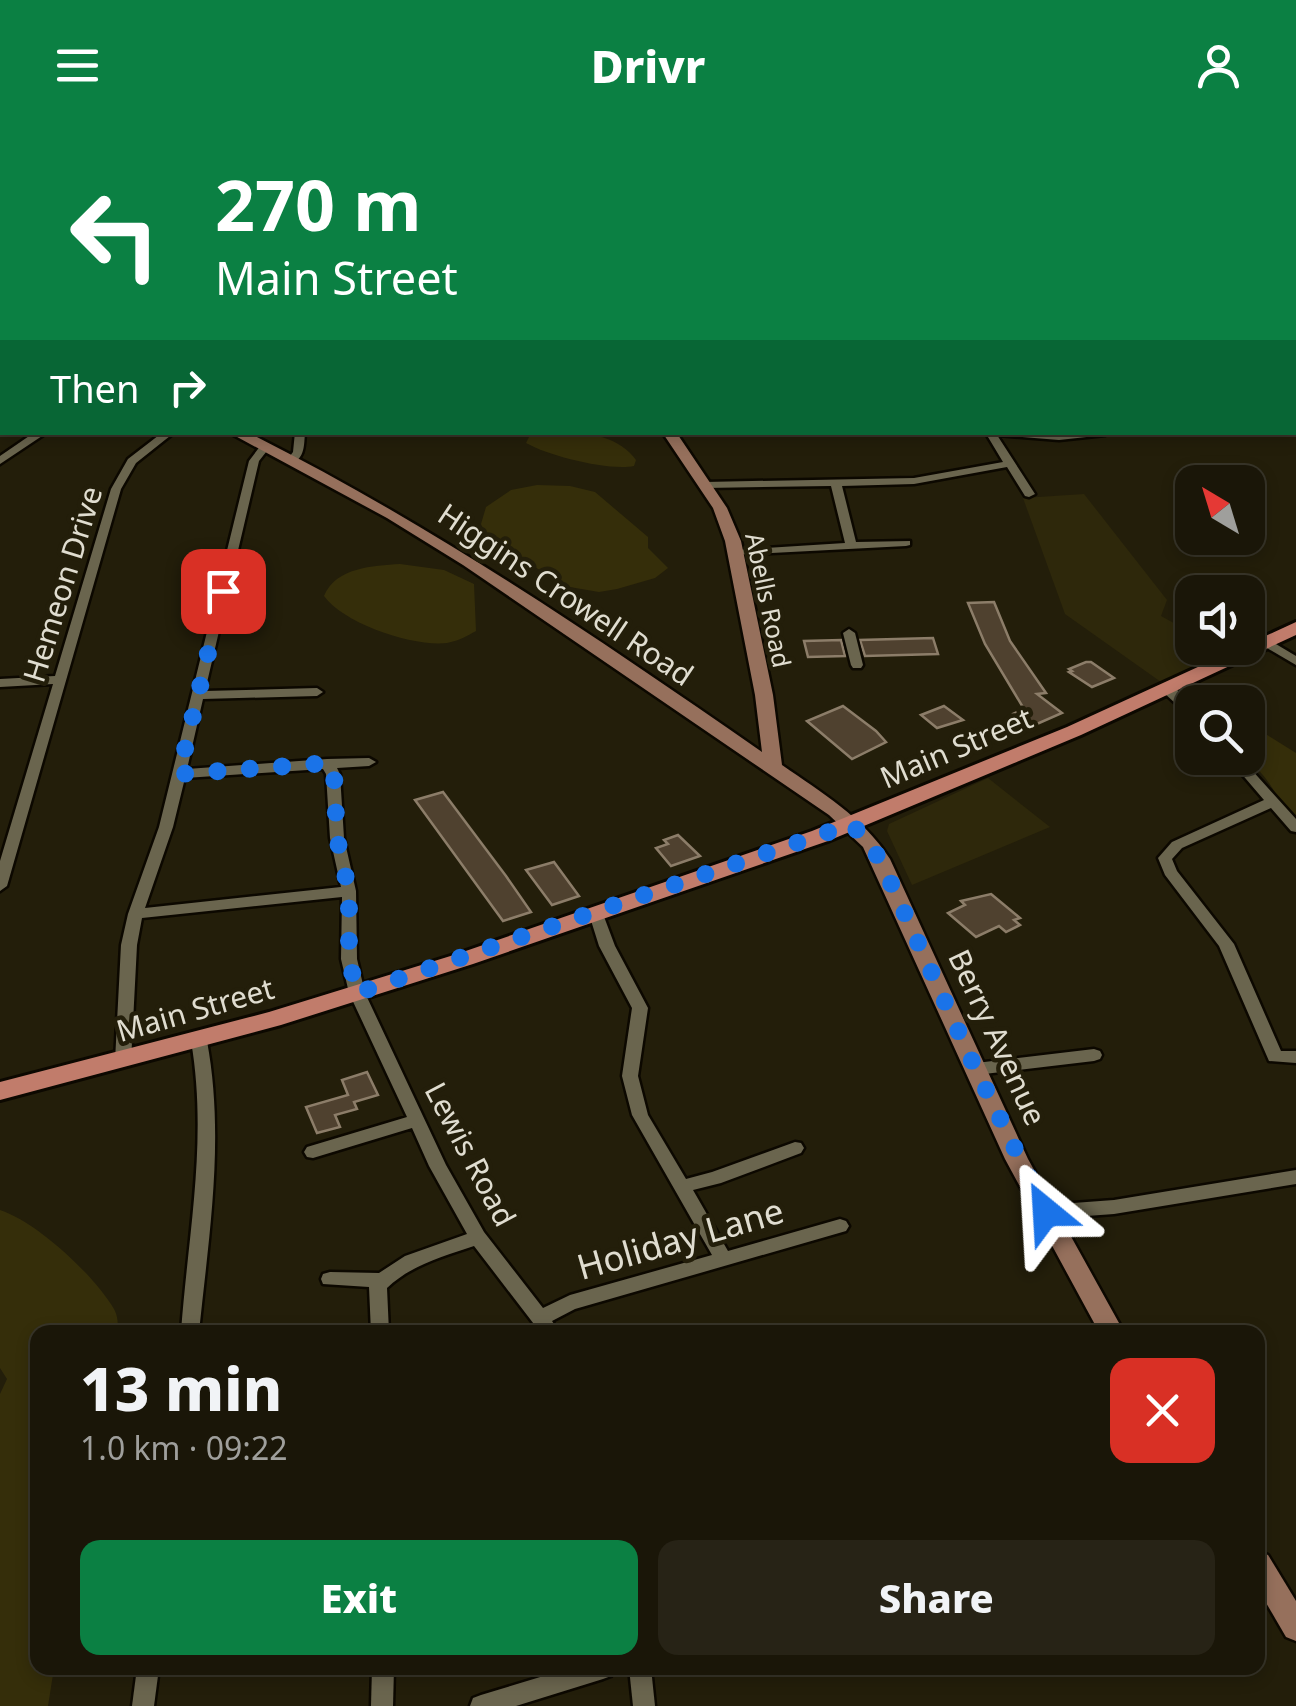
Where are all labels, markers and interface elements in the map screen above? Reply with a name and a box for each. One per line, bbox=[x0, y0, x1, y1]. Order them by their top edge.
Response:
text: Drivr bbox=[591, 35, 705, 96]
icon: menu bbox=[50, 38, 105, 93]
icon: person bbox=[1191, 38, 1246, 93]
text: 270 m bbox=[215, 156, 422, 252]
icon: left bbox=[50, 170, 180, 300]
text: Main Street bbox=[215, 247, 458, 308]
icon: right bbox=[160, 360, 215, 415]
text: Then bbox=[50, 362, 140, 414]
north arrow bbox=[1175, 465, 1265, 555]
map controls bbox=[1175, 465, 1265, 775]
street label: Hemeon Drive bbox=[13, 481, 111, 687]
street label: Higgins Crowell Road bbox=[430, 493, 702, 695]
street label: Abells Road bbox=[738, 530, 800, 670]
pin bbox=[181, 549, 266, 634]
icon: arrive bbox=[196, 564, 251, 619]
button: sound bbox=[1175, 575, 1265, 665]
button: search bbox=[1175, 685, 1265, 775]
street label: Main Street bbox=[873, 696, 1039, 797]
street label: Berry Avenue bbox=[939, 942, 1057, 1132]
street label: Main Street bbox=[112, 967, 279, 1051]
street label: Lewis Road bbox=[416, 1075, 526, 1233]
position arrow bbox=[994, 1160, 1098, 1264]
street label: Holiday Lane bbox=[571, 1186, 789, 1290]
text: 13 min bbox=[80, 1347, 282, 1429]
button: close bbox=[1110, 1358, 1215, 1463]
text: 1.0 km · 09:22 bbox=[80, 1426, 288, 1469]
button: Exit bbox=[80, 1540, 638, 1655]
button: Share bbox=[658, 1540, 1215, 1655]

